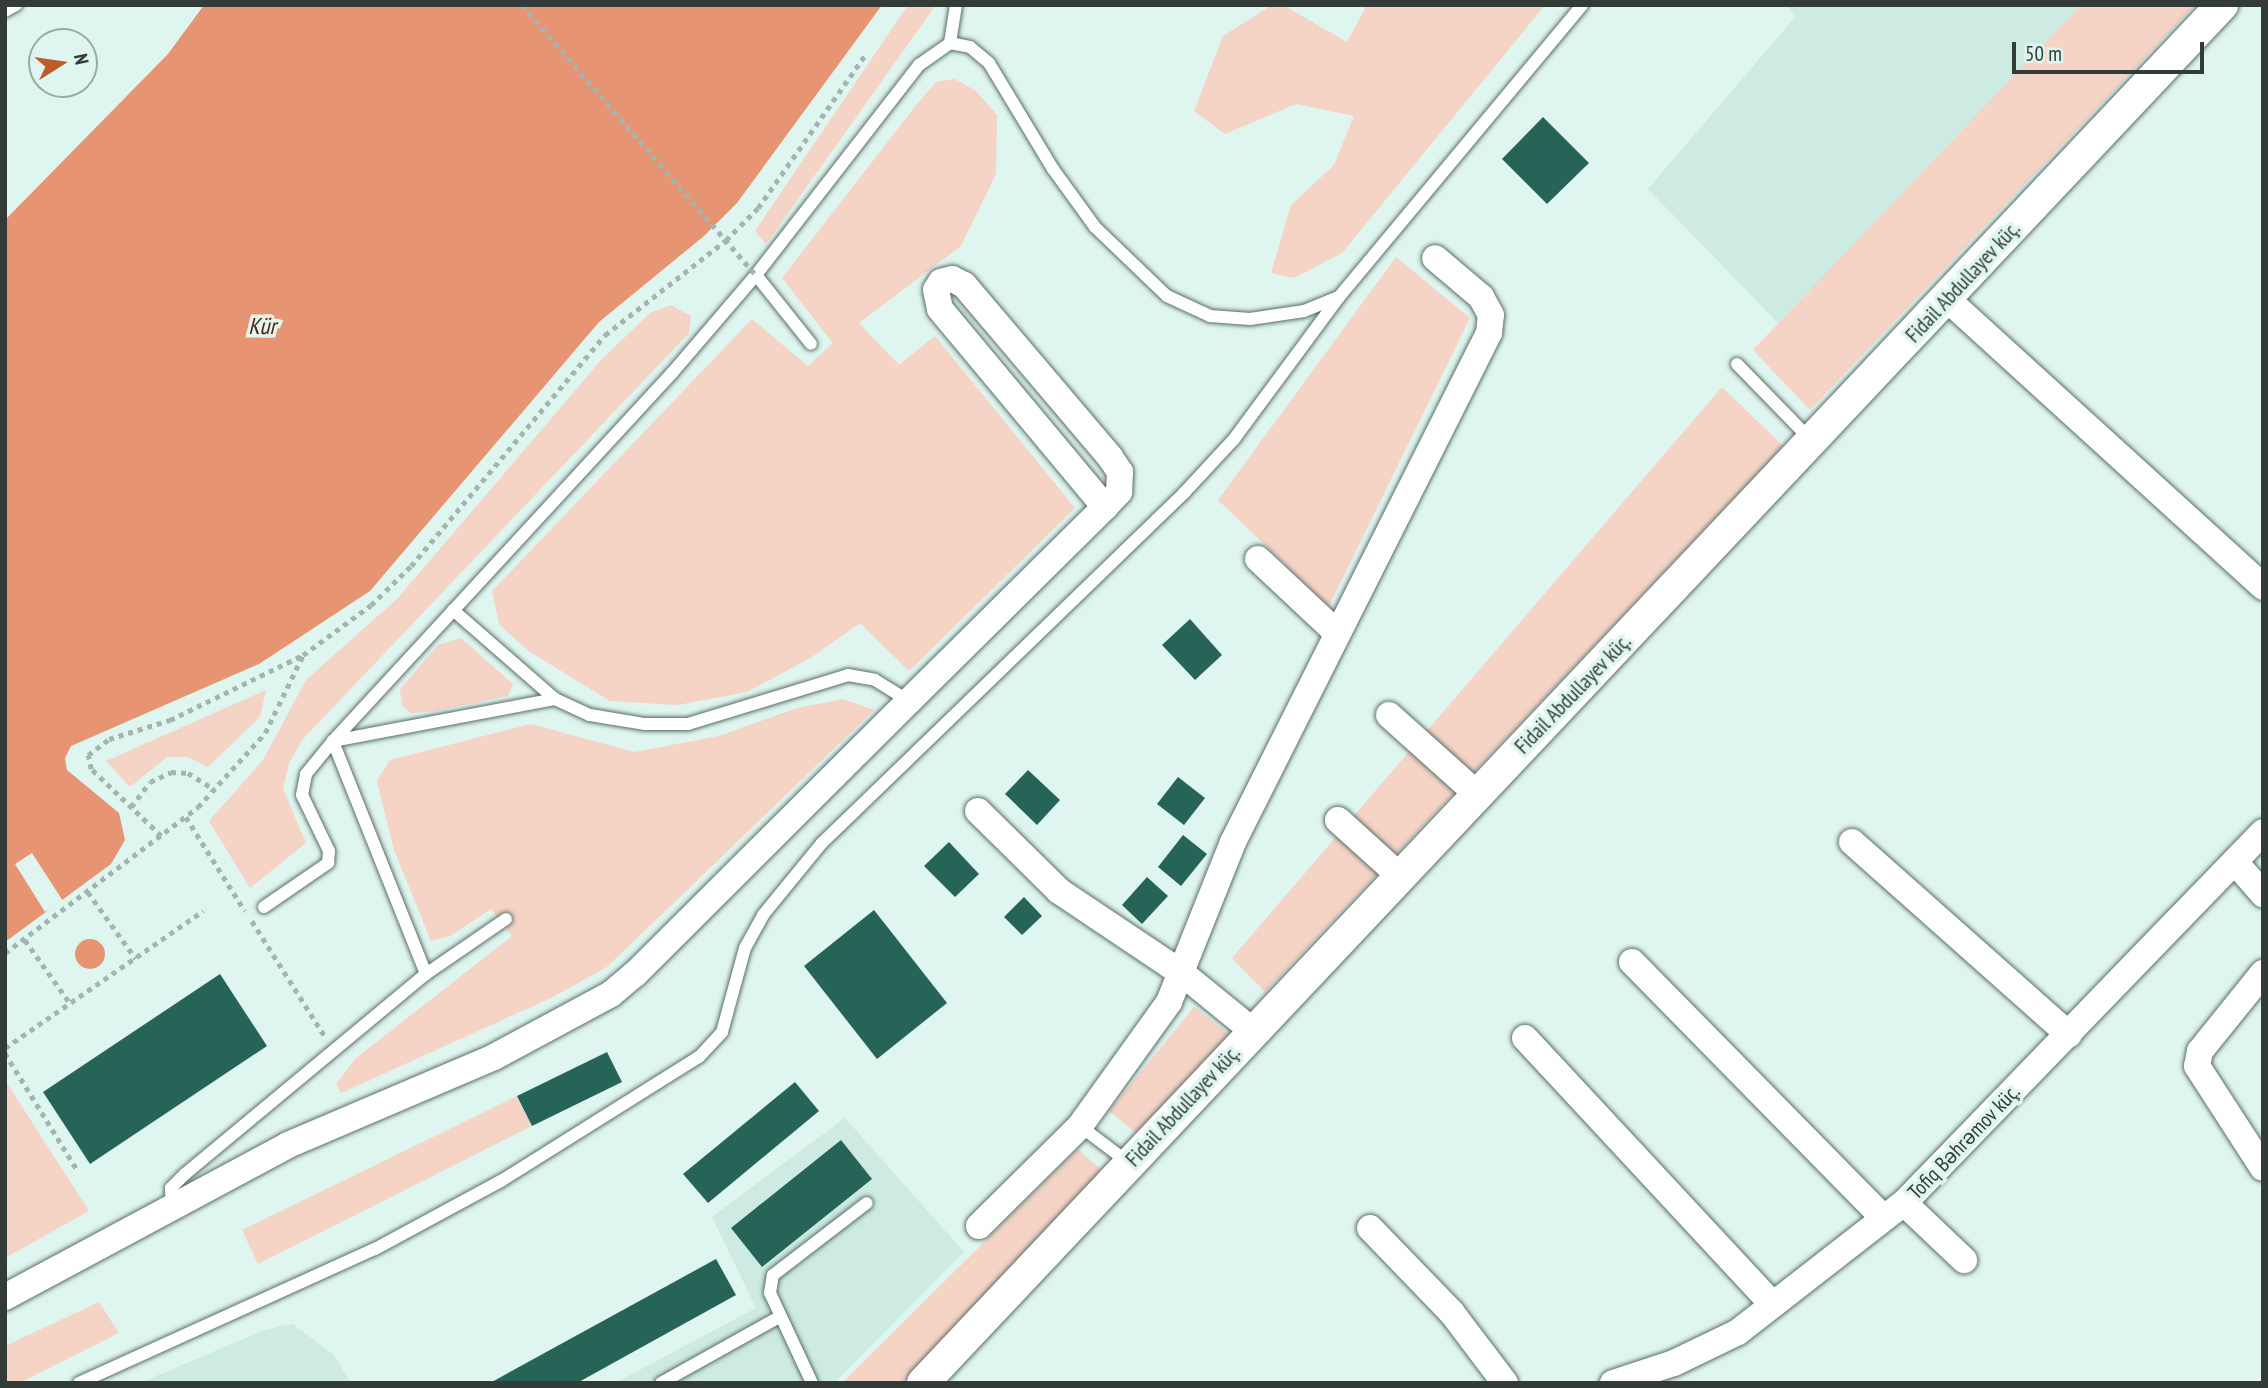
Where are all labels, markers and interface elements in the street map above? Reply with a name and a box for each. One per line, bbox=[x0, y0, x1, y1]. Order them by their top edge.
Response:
north arrow bbox=[28, 28, 98, 98]
scale bar bbox=[2016, 28, 2208, 72]
text: 50 m bbox=[2025, 40, 2062, 67]
text: N bbox=[69, 52, 94, 67]
street label: Fidail Abdullayev küç. bbox=[1900, 216, 2026, 348]
water label: Kür bbox=[248, 312, 276, 340]
street label: Fidail Abdullayev küç. bbox=[1509, 629, 1637, 759]
street label: Fidail Abdullayev küç. bbox=[1120, 1040, 1246, 1172]
street label: Tofiq Bəhrəmov küç. bbox=[1903, 1079, 2025, 1205]

